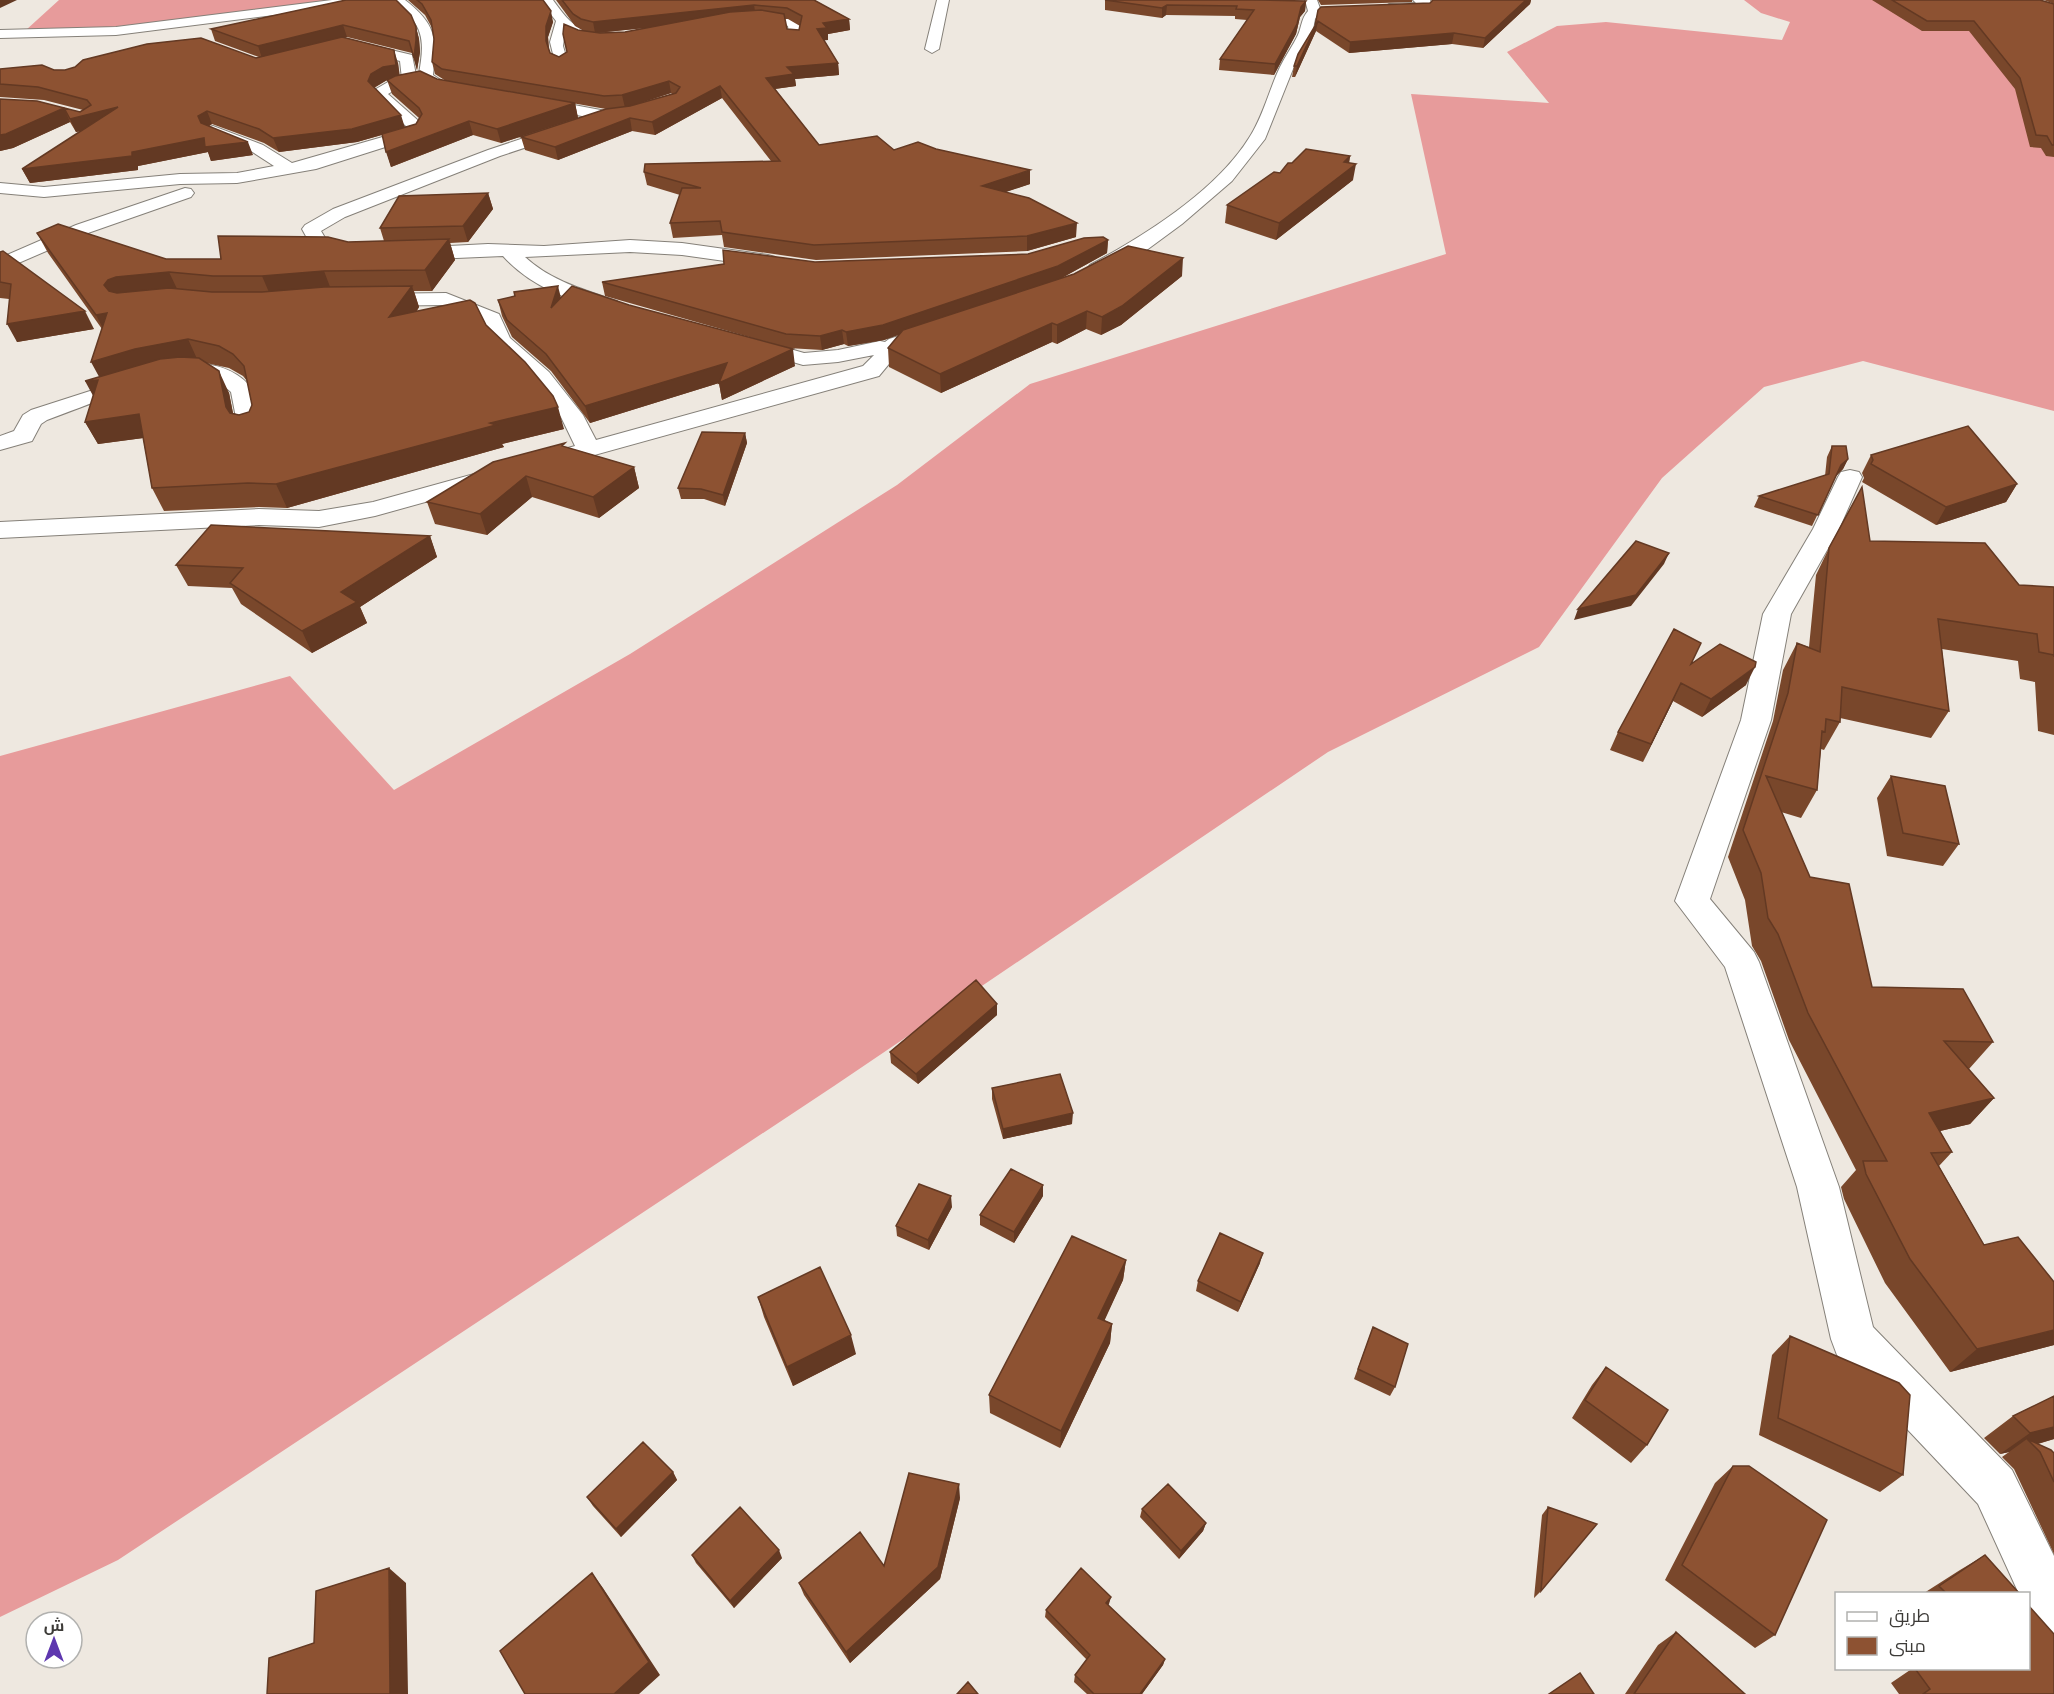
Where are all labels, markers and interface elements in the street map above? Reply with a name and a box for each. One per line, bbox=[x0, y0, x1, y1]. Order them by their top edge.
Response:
legend bbox=[1835, 1592, 2030, 1670]
text: طريق bbox=[1889, 1603, 1930, 1630]
north arrow bbox=[24, 1610, 84, 1670]
text: ش bbox=[44, 1614, 64, 1638]
text: مبنى bbox=[1889, 1633, 1926, 1660]

